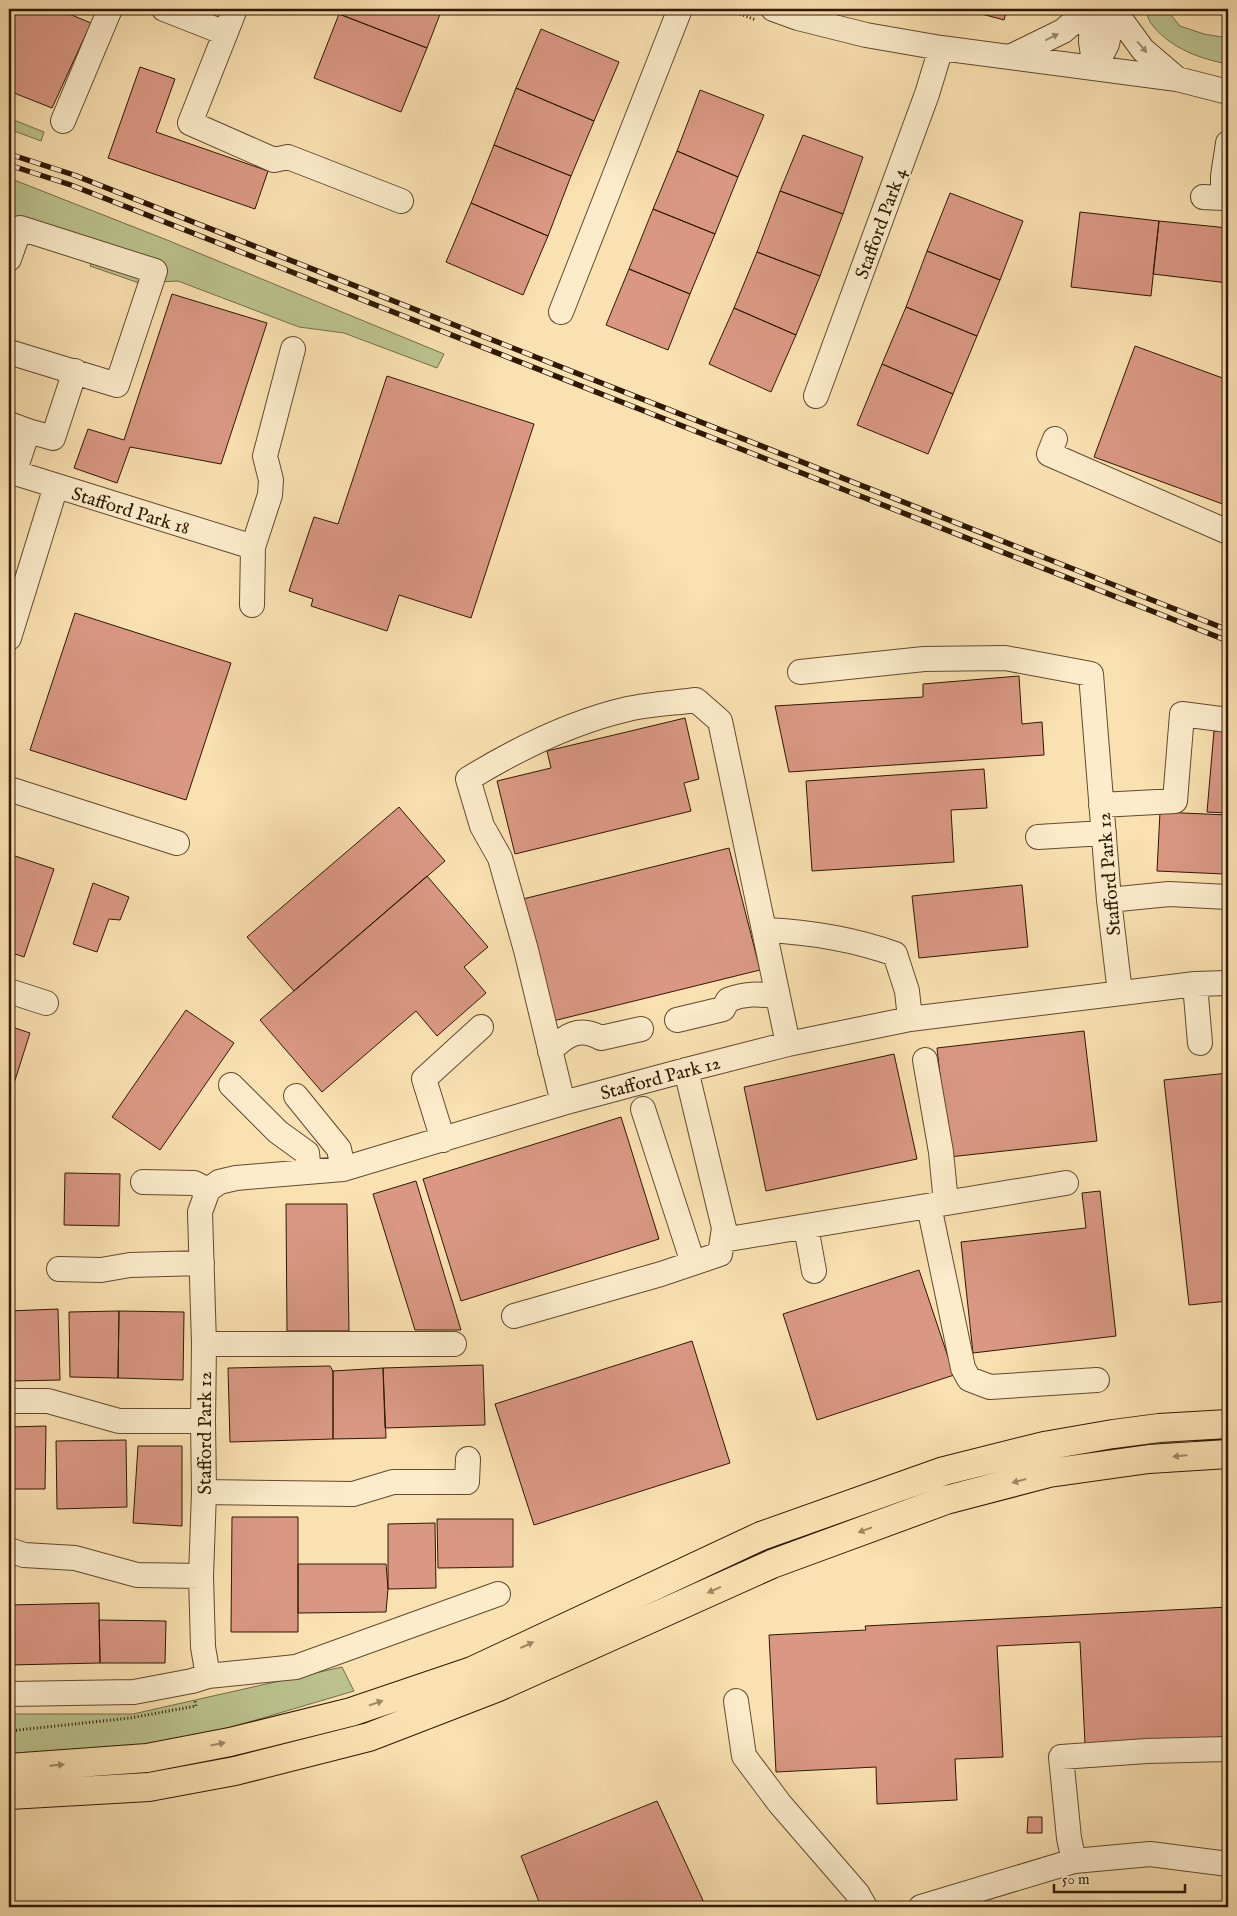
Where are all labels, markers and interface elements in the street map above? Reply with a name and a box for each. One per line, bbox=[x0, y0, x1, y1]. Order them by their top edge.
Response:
one-way arrow bbox=[1044, 33, 1059, 41]
one-way arrow bbox=[1136, 40, 1147, 53]
street label: Stafford Park 4 bbox=[851, 164, 913, 283]
street label: Stafford Park 18 bbox=[69, 483, 192, 541]
street label: Stafford Park 12 bbox=[1093, 811, 1127, 936]
street label: Stafford Park 12 bbox=[598, 1051, 723, 1107]
street label: Stafford Park 12 bbox=[194, 1371, 218, 1495]
one-way arrow bbox=[1171, 1452, 1187, 1460]
one-way arrow bbox=[1012, 1477, 1027, 1485]
one-way arrow bbox=[857, 1527, 872, 1534]
one-way arrow bbox=[707, 1587, 721, 1595]
one-way arrow bbox=[520, 1641, 534, 1649]
one-way arrow bbox=[368, 1699, 383, 1707]
one-way arrow bbox=[211, 1740, 226, 1748]
one-way arrow bbox=[50, 1761, 66, 1769]
scale bar bbox=[1054, 1861, 1186, 1893]
text: 50 m bbox=[1062, 1870, 1090, 1889]

